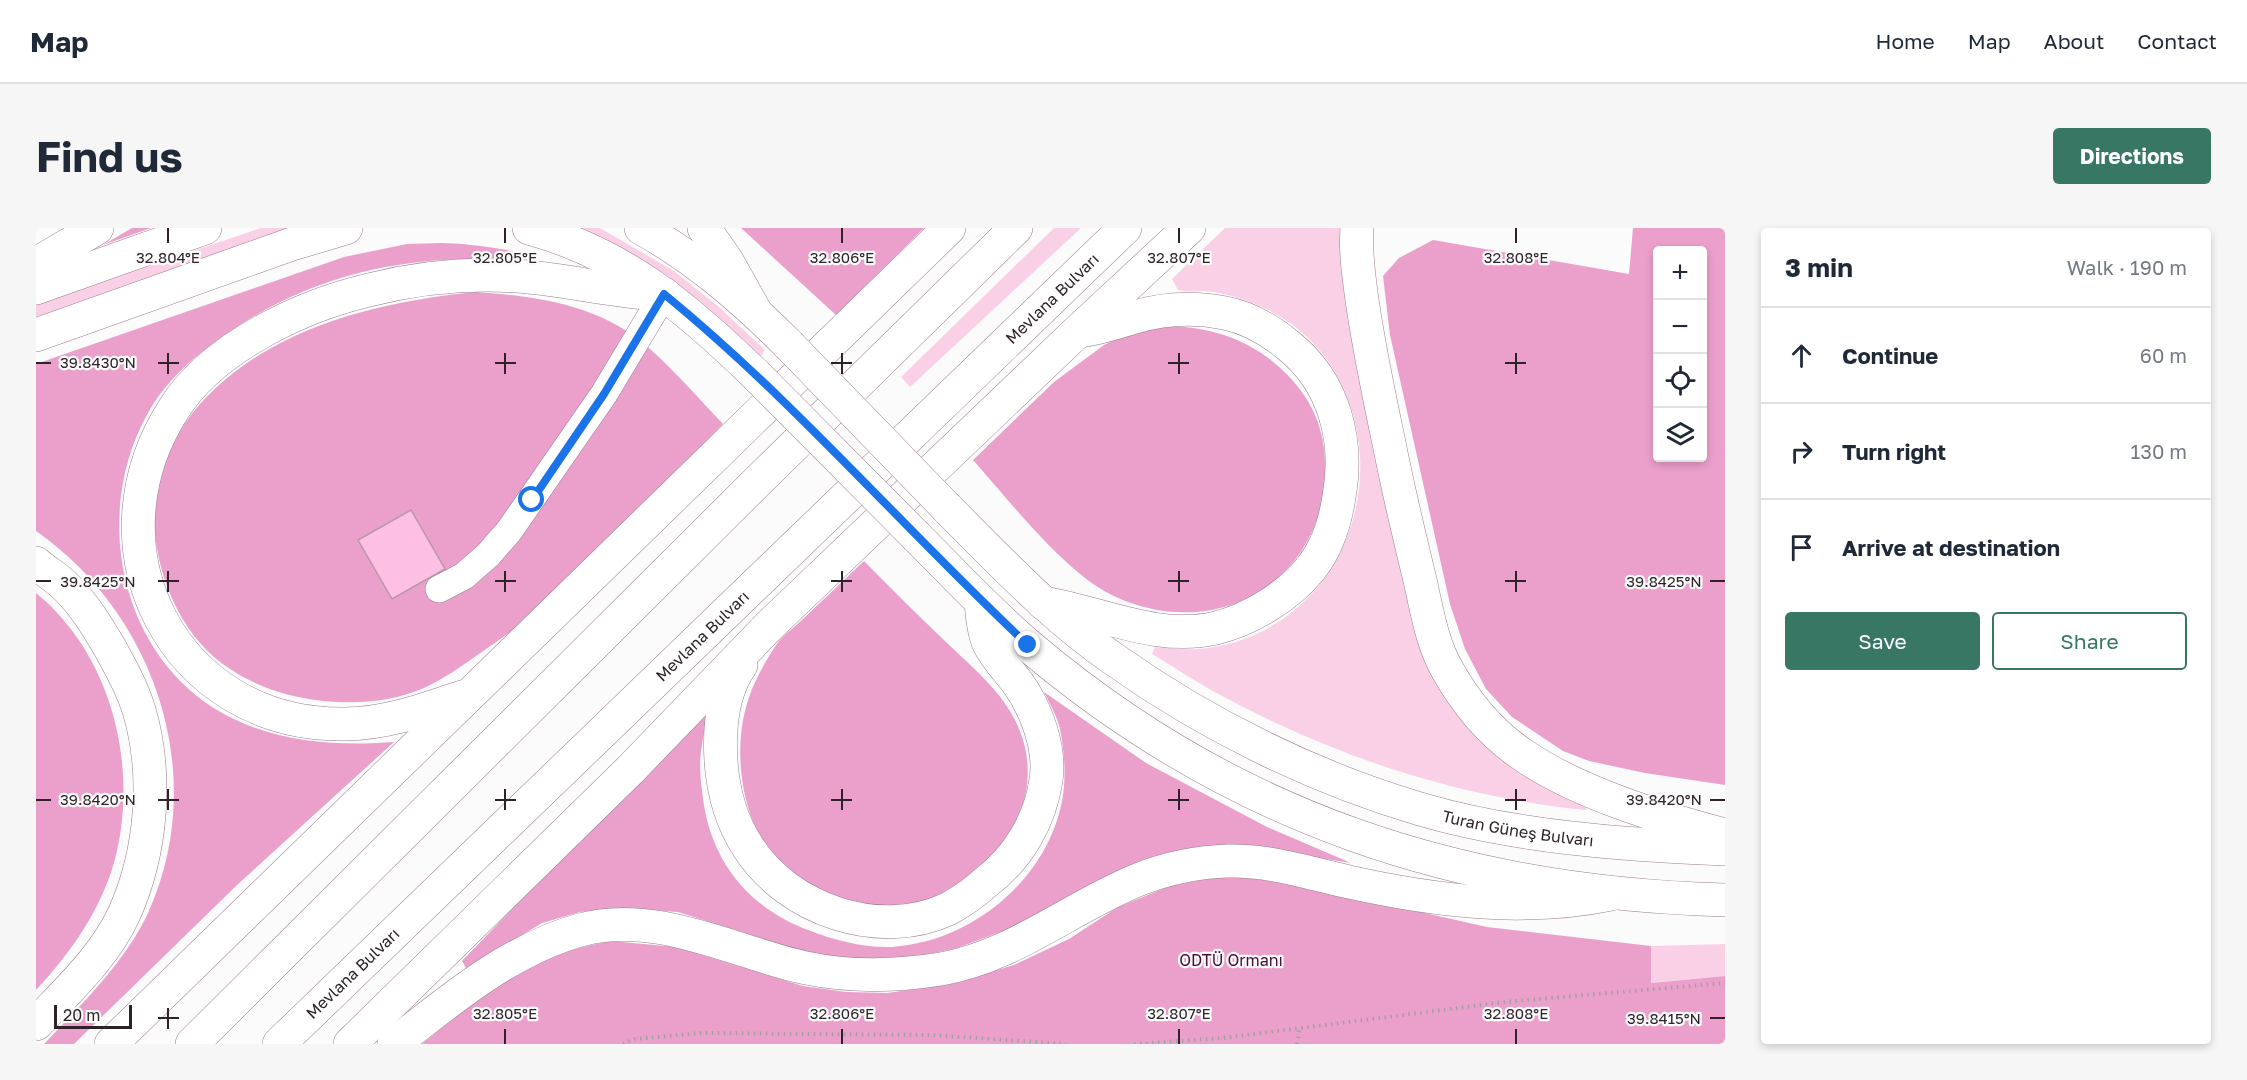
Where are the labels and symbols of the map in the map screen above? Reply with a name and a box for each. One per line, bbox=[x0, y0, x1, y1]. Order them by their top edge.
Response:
text: 32.804°E bbox=[136, 248, 200, 266]
text: 32.805°E bbox=[473, 248, 537, 266]
text: 32.806°E bbox=[810, 248, 874, 266]
text: 32.807°E bbox=[1147, 248, 1211, 266]
text: 32.808°E bbox=[1484, 248, 1548, 266]
street label: Mevlana Bulvarı bbox=[1001, 249, 1103, 348]
text: 39.8430°N bbox=[60, 353, 136, 371]
route start bbox=[518, 486, 544, 512]
text: 39.8425°N bbox=[60, 572, 136, 590]
text: 39.8425°N bbox=[1626, 572, 1702, 590]
street label: Mevlana Bulvarı bbox=[651, 586, 753, 685]
route end bbox=[1014, 631, 1040, 657]
text: 39.8420°N bbox=[60, 790, 136, 808]
text: 39.8420°N bbox=[1626, 790, 1702, 808]
street label: Turan Güneş Bulvarı bbox=[1440, 806, 1595, 850]
street label: Mevlana Bulvarı bbox=[302, 924, 403, 1023]
park label: ODTÜ Ormanı bbox=[1179, 950, 1283, 970]
scale bar bbox=[54, 1002, 132, 1030]
text: 32.805°E bbox=[473, 1004, 537, 1022]
text: 32.806°E bbox=[810, 1004, 874, 1022]
text: 32.807°E bbox=[1147, 1004, 1211, 1022]
text: 32.808°E bbox=[1484, 1004, 1548, 1022]
text: 39.8415°N bbox=[1627, 1009, 1701, 1027]

